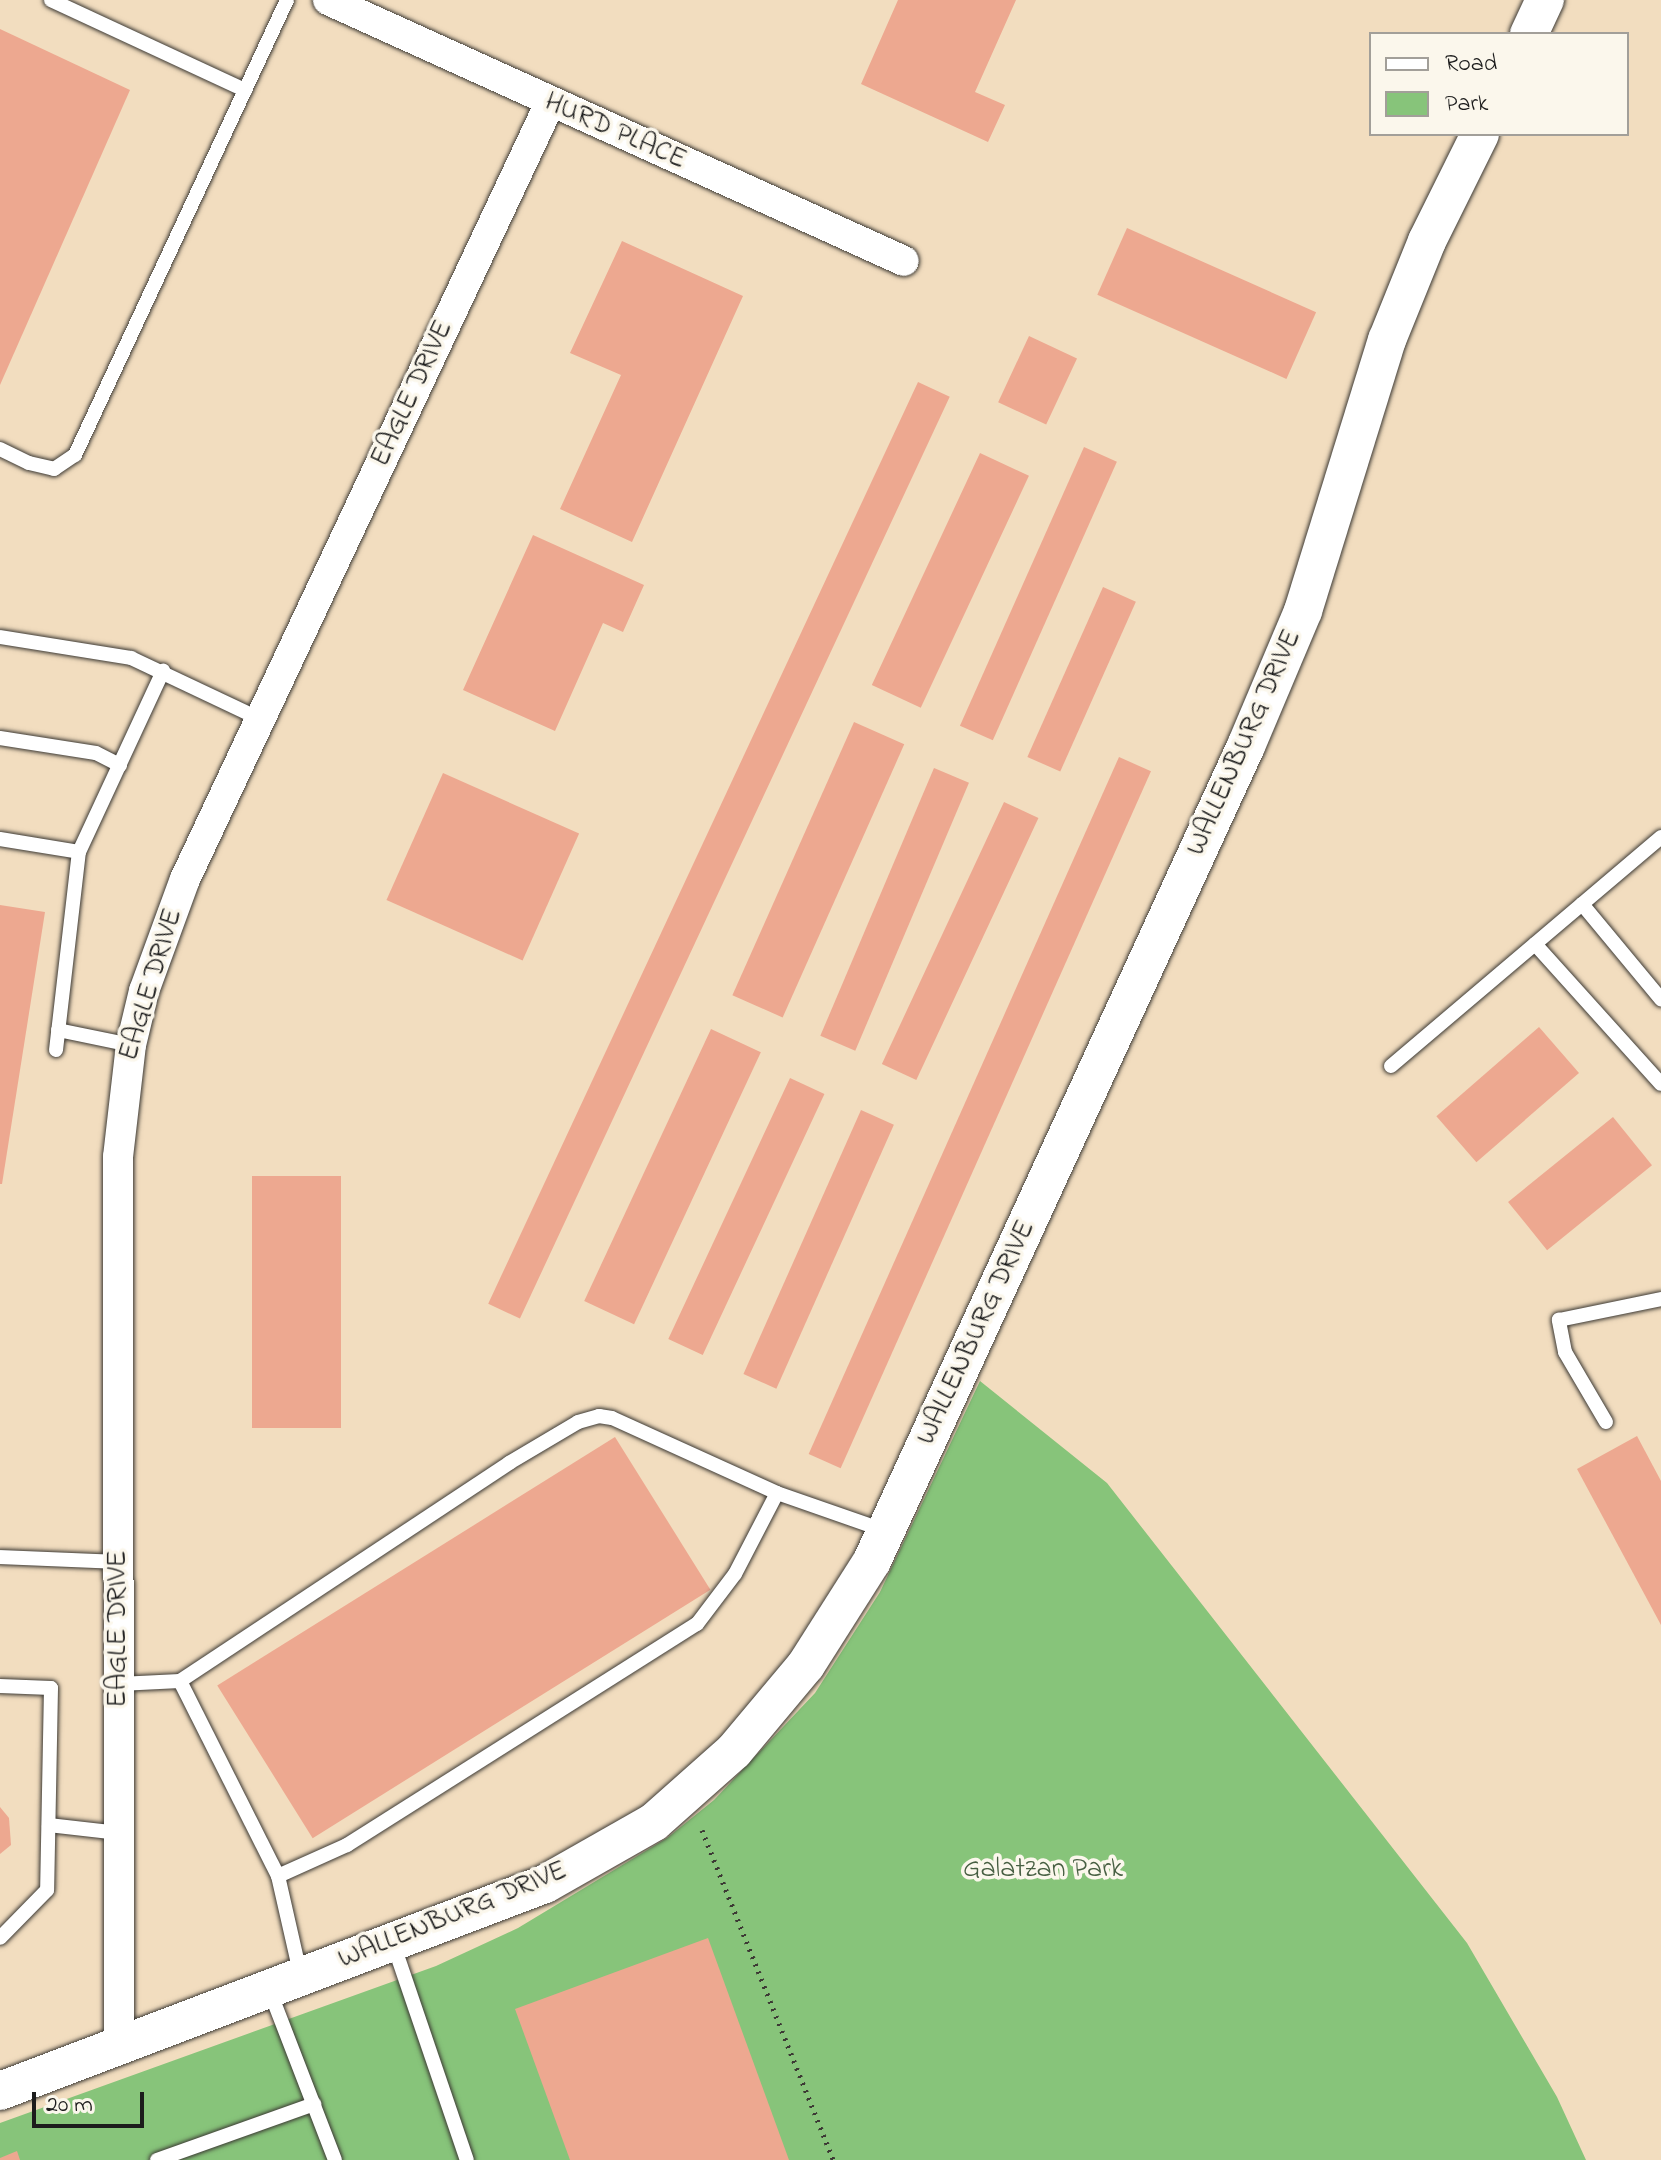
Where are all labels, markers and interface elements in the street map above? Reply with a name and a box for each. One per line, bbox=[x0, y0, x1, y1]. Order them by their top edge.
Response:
legend bbox=[1369, 32, 1629, 136]
text: Road bbox=[1445, 47, 1497, 82]
street label: HURD PLACE bbox=[539, 86, 691, 178]
text: Park bbox=[1445, 87, 1488, 122]
street label: EAGLE DRIVE bbox=[365, 316, 461, 472]
street label: WALLENBURG DRIVE bbox=[1180, 625, 1310, 861]
street label: EAGLE DRIVE bbox=[113, 905, 191, 1065]
street label: WALLENBURG DRIVE bbox=[910, 1216, 1044, 1450]
street label: EAGLE DRIVE bbox=[102, 1550, 136, 1708]
park label: Galatzan Park bbox=[963, 1853, 1123, 1887]
street label: WALLENBURG DRIVE bbox=[334, 1855, 572, 1977]
scale bar bbox=[36, 2076, 148, 2126]
text: 20 m bbox=[46, 2088, 93, 2123]

